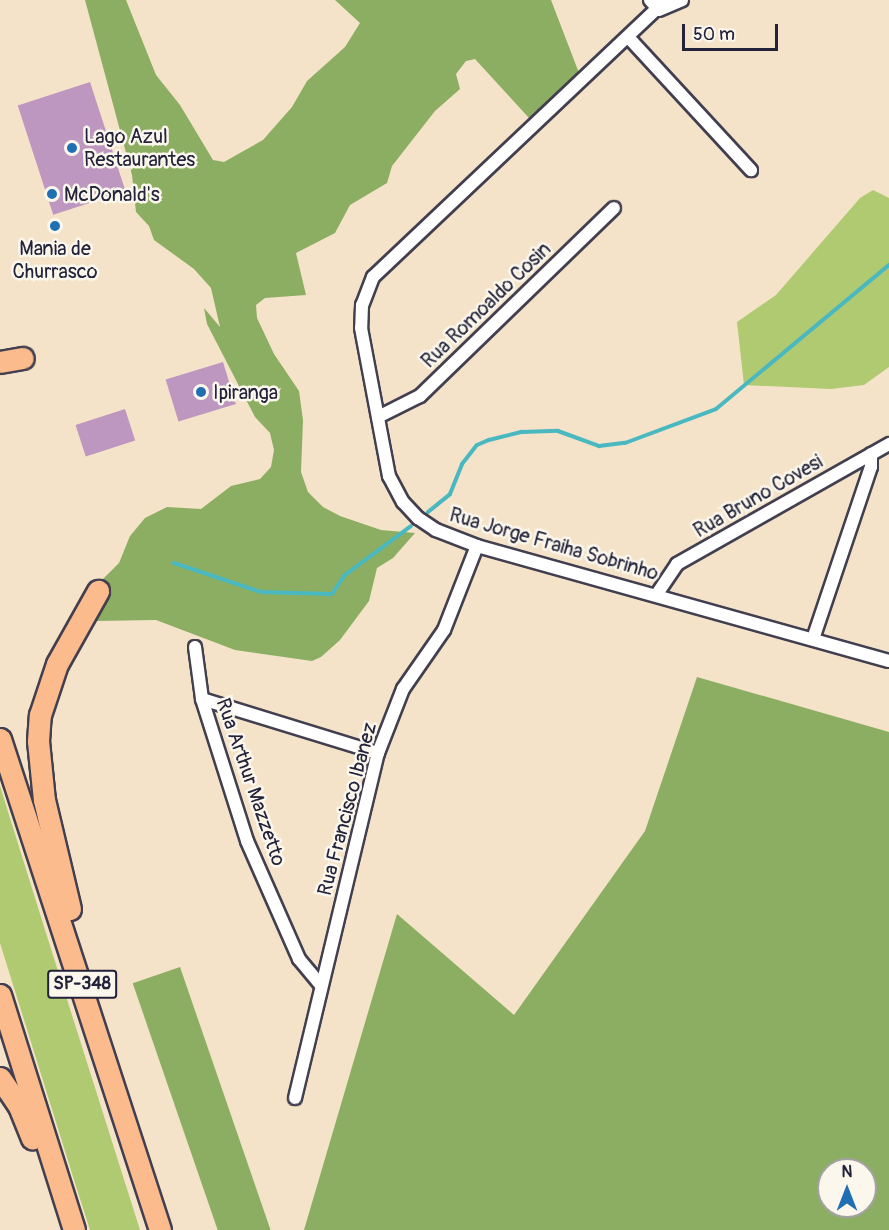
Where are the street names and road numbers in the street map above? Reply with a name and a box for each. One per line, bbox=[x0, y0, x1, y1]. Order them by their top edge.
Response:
street label: Rua Romoaldo Cosin bbox=[416, 237, 556, 373]
street label: Rua Bruno Covesi bbox=[689, 449, 827, 543]
street label: Rua Jorge Fraiha Sobrinho bbox=[447, 503, 661, 585]
street label: Rua Arthur Mazzetto bbox=[211, 695, 291, 869]
street label: Rua Francisco Ibanez bbox=[312, 720, 382, 898]
road number: SP-348 bbox=[46, 969, 118, 999]

